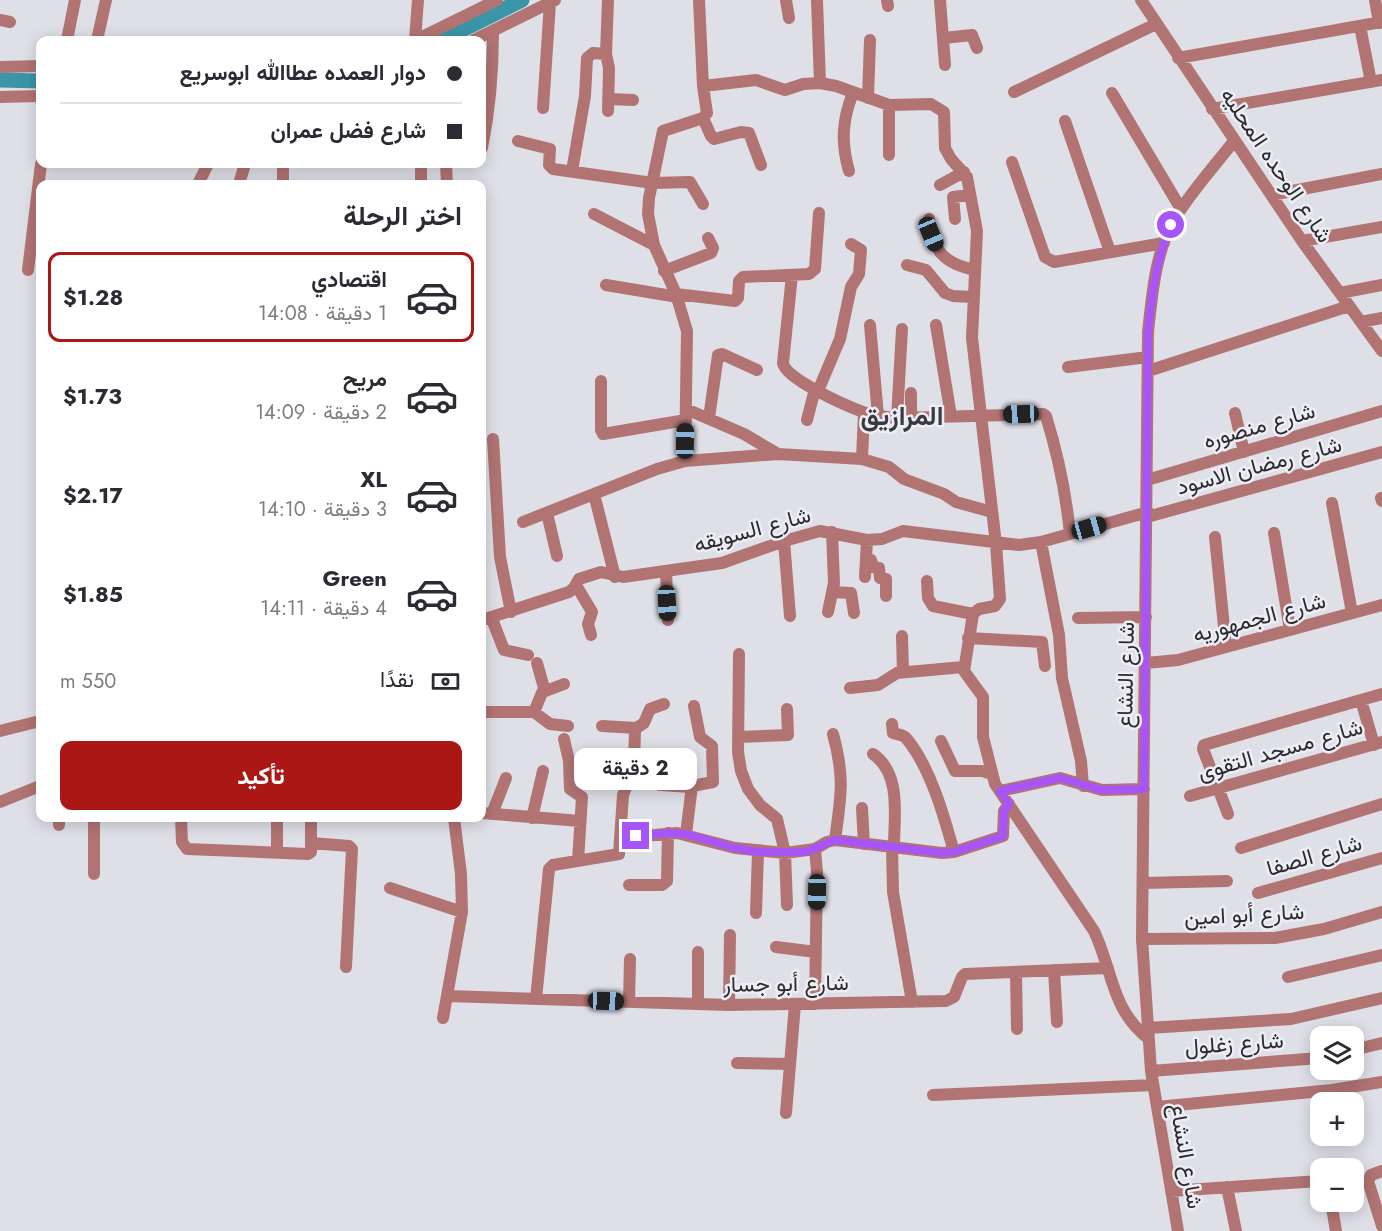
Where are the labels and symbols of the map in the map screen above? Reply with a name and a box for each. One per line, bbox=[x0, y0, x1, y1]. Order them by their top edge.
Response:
street label: شارع الوحده المحليه bbox=[1213, 81, 1341, 249]
route start bbox=[1157, 211, 1184, 238]
car bbox=[916, 214, 946, 254]
street label: شارع منصوره bbox=[1199, 394, 1319, 456]
district label: المرازيق bbox=[861, 397, 943, 435]
car bbox=[1003, 404, 1039, 424]
car bbox=[676, 423, 694, 459]
street label: شارع رمضان الاسود bbox=[1173, 428, 1345, 502]
street label: شارع السويقه bbox=[690, 498, 814, 560]
car bbox=[1069, 514, 1109, 542]
street label: شارع الجمهوريه bbox=[1189, 584, 1329, 650]
car bbox=[657, 585, 677, 621]
street label: شارع النشاع bbox=[1108, 621, 1142, 729]
street label: شارع مسجد التقوى bbox=[1194, 710, 1366, 788]
callout: 2 دقيقة bbox=[574, 749, 698, 791]
route end bbox=[622, 822, 649, 849]
street label: شارع الصفا bbox=[1263, 826, 1365, 884]
car bbox=[808, 874, 826, 910]
street label: شارع أبو امين bbox=[1183, 895, 1305, 933]
street label: شارع أبو جسار bbox=[722, 966, 849, 1000]
car bbox=[588, 991, 624, 1011]
street label: شارع زغلول bbox=[1184, 1024, 1284, 1062]
street label: شارع النشاع bbox=[1162, 1101, 1212, 1211]

